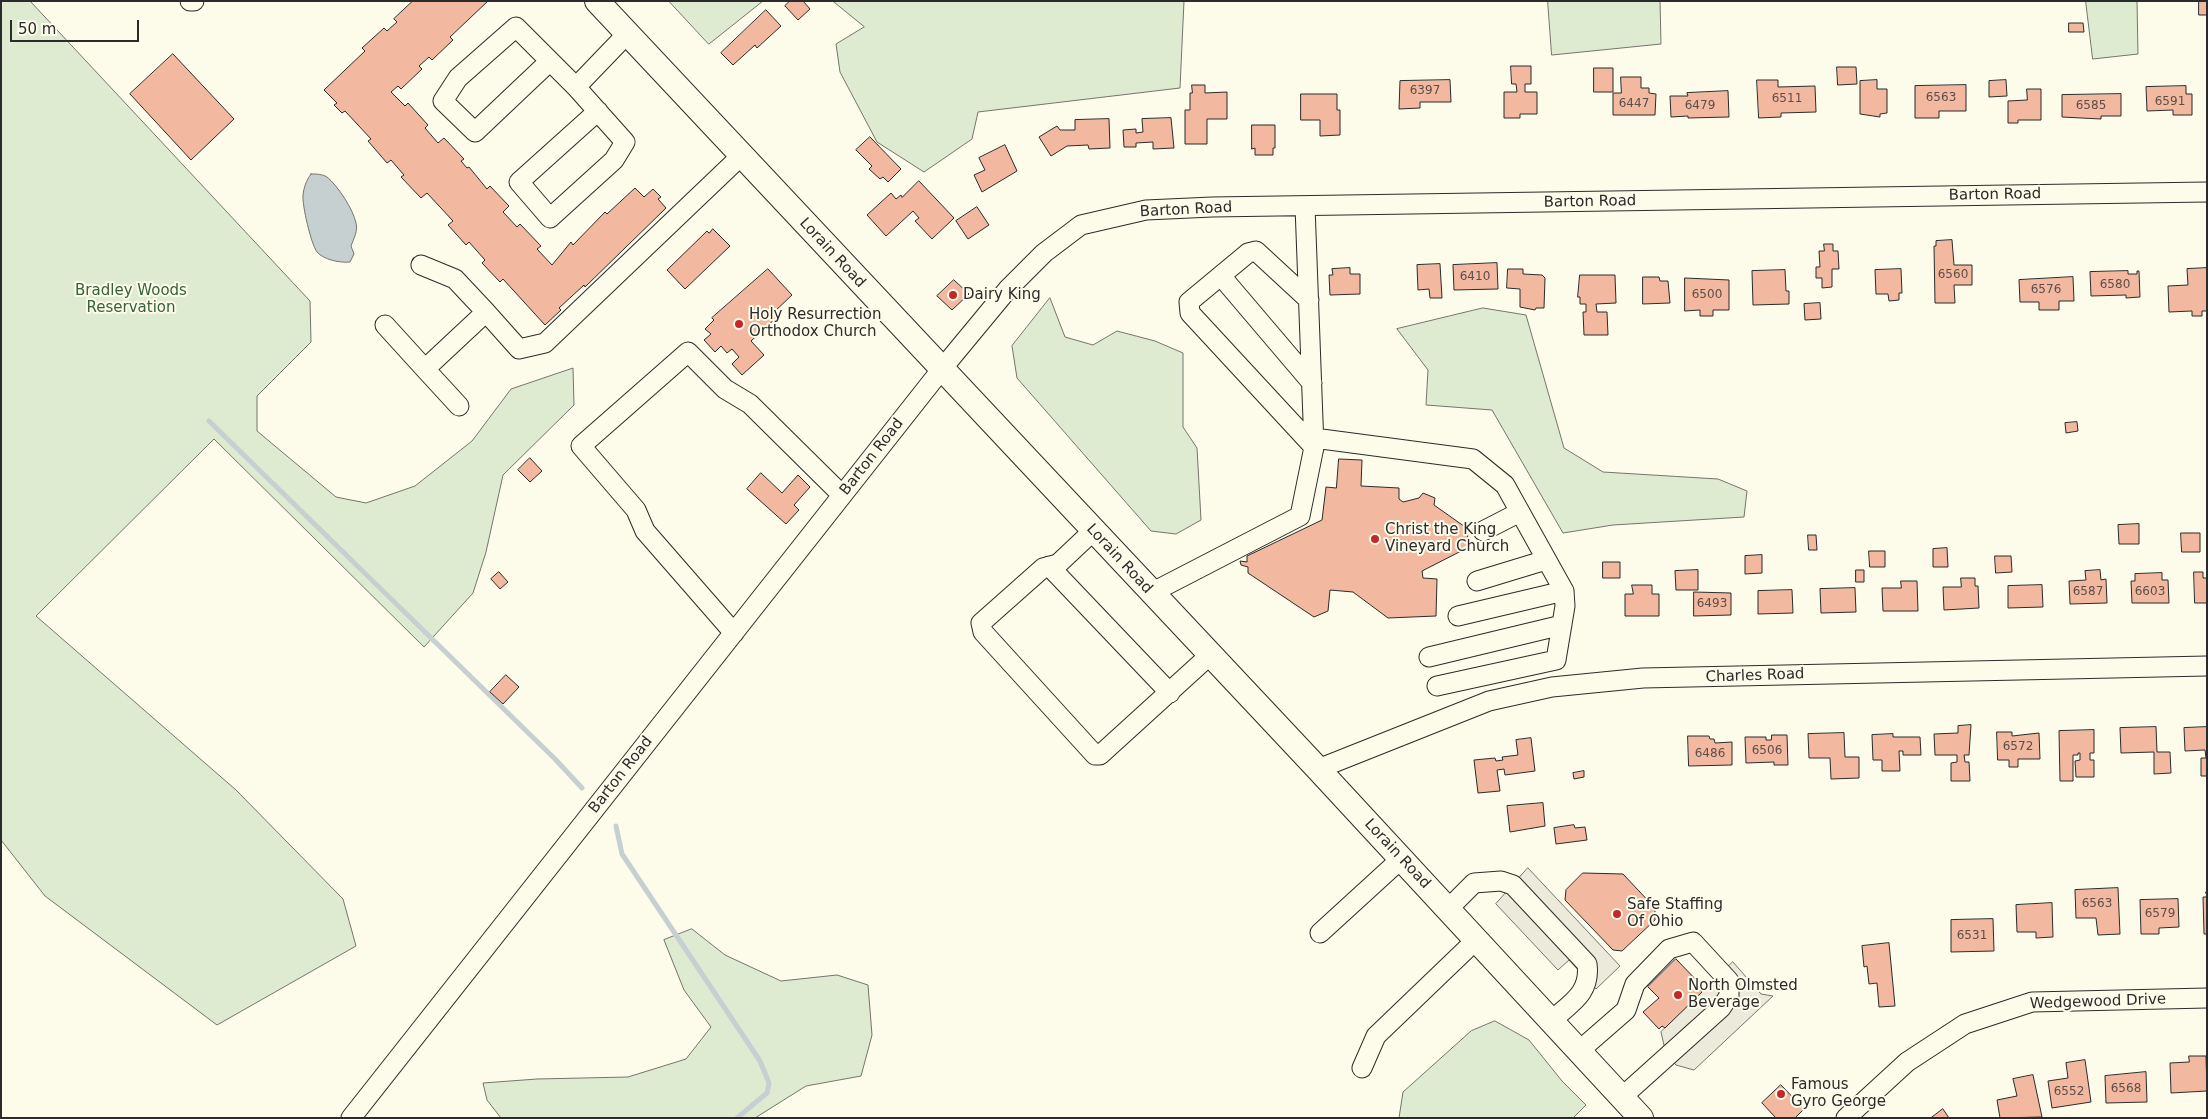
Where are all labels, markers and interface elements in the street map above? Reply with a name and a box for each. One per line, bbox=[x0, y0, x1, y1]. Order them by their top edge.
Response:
scale bar bbox=[12, 10, 141, 42]
text: 50 m bbox=[18, 20, 56, 38]
house number: 6397 bbox=[1410, 84, 1440, 98]
house number: 6563 bbox=[1926, 91, 1956, 105]
house number: 6511 bbox=[1772, 92, 1802, 106]
house number: 6591 bbox=[2155, 95, 2185, 109]
house number: 6447 bbox=[1619, 97, 1649, 111]
house number: 6479 bbox=[1685, 99, 1715, 113]
house number: 6585 bbox=[2076, 99, 2106, 113]
street label: Barton Road bbox=[1949, 185, 2041, 205]
street label: Barton Road bbox=[1544, 192, 1636, 212]
street label: Barton Road bbox=[1139, 199, 1233, 221]
street label: Lorain Road bbox=[795, 214, 869, 292]
house number: 6560 bbox=[1938, 268, 1968, 282]
house number: 6410 bbox=[1460, 270, 1490, 284]
house number: 6580 bbox=[2100, 278, 2130, 292]
park label: Bradley Woods Reservation bbox=[75, 282, 187, 317]
house number: 6576 bbox=[2031, 283, 2061, 297]
place label: Dairy King bbox=[963, 286, 1041, 304]
house number: 6500 bbox=[1692, 288, 1722, 302]
marker: Dairy King bbox=[947, 289, 959, 301]
place label: Holy Resurrection Orthodox Church bbox=[749, 306, 882, 341]
marker: Holy Resurrection Orthodox Church bbox=[733, 318, 745, 330]
street label: Barton Road bbox=[836, 415, 908, 499]
street label: Lorain Road bbox=[1082, 520, 1156, 598]
place label: Christ the King Vineyard Church bbox=[1385, 521, 1509, 556]
marker: Christ the King Vineyard Church bbox=[1369, 533, 1381, 545]
house number: 6587 bbox=[2073, 585, 2103, 599]
house number: 6603 bbox=[2135, 585, 2165, 599]
house number: 6493 bbox=[1697, 597, 1727, 611]
street label: Charles Road bbox=[1705, 665, 1805, 687]
street label: Barton Road bbox=[585, 733, 657, 817]
house number: 6572 bbox=[2003, 740, 2033, 754]
house number: 6506 bbox=[1752, 744, 1782, 758]
house number: 6486 bbox=[1695, 747, 1725, 761]
street label: Lorain Road bbox=[1360, 815, 1434, 893]
place label: Safe Staffing Of Ohio bbox=[1627, 896, 1723, 931]
house number: 6563 bbox=[2082, 897, 2112, 911]
house number: 6579 bbox=[2145, 907, 2175, 921]
marker: Safe Staffing Of Ohio bbox=[1611, 908, 1623, 920]
house number: 6531 bbox=[1957, 929, 1987, 943]
place label: North Olmsted Beverage bbox=[1688, 977, 1798, 1012]
marker: North Olmsted Beverage bbox=[1672, 989, 1684, 1001]
street label: Wedgewood Drive bbox=[2030, 991, 2166, 1013]
place label: Famous Gyro George bbox=[1791, 1076, 1886, 1111]
house number: 6568 bbox=[2111, 1082, 2141, 1096]
house number: 6552 bbox=[2054, 1085, 2084, 1099]
marker: Famous Gyro George bbox=[1775, 1088, 1787, 1100]

